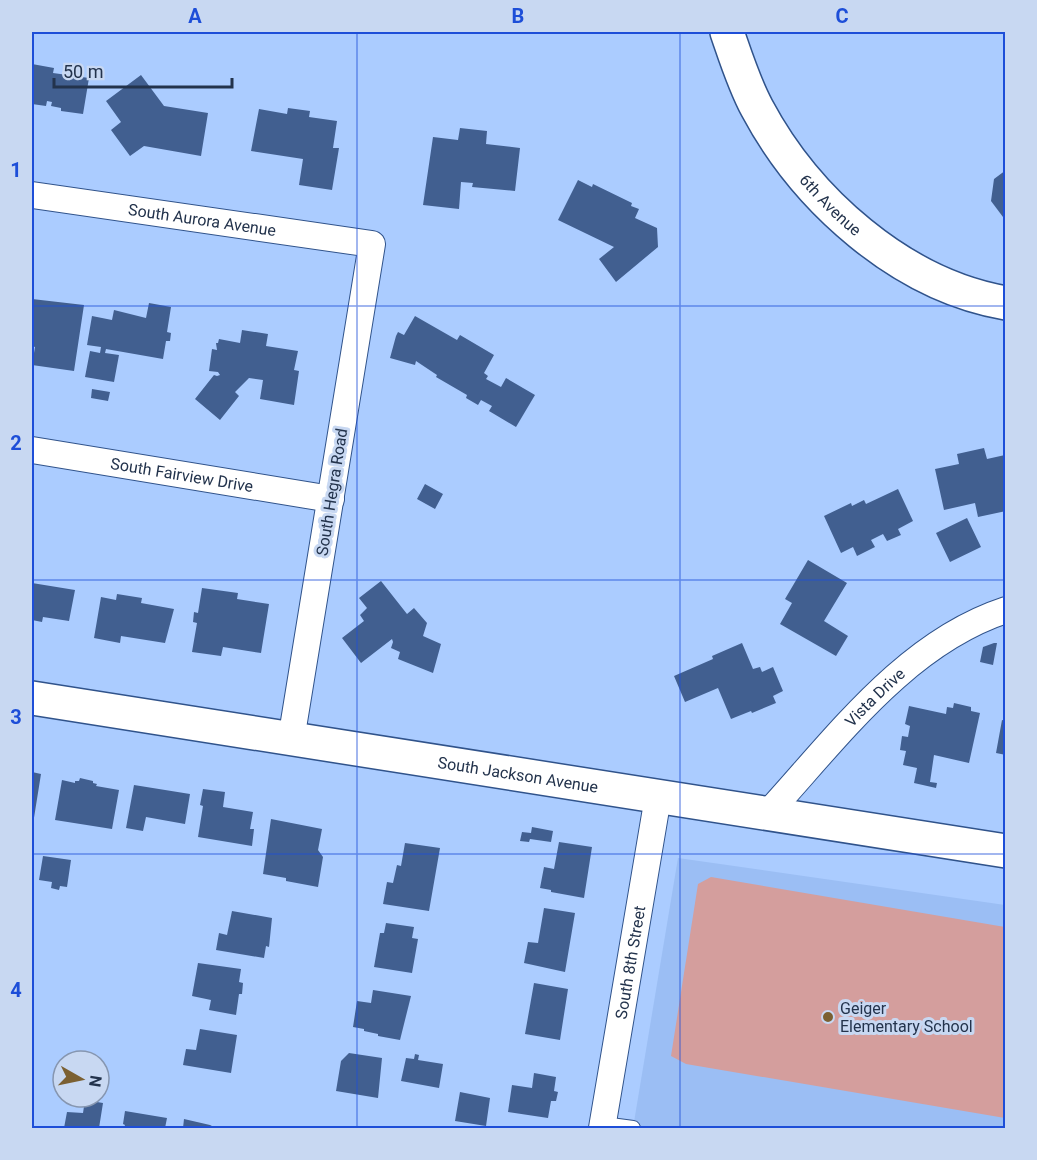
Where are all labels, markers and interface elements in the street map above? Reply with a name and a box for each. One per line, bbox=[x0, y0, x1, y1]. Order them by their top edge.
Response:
text: A bbox=[188, 4, 202, 28]
text: B bbox=[512, 4, 524, 28]
text: C bbox=[835, 4, 849, 28]
scale bar bbox=[54, 51, 232, 89]
text: 50 m bbox=[63, 61, 103, 82]
text: 1 bbox=[10, 158, 22, 182]
street label: 6th Avenue bbox=[796, 170, 865, 240]
street label: South Aurora Avenue bbox=[127, 199, 277, 240]
street label: South Hegra Road bbox=[313, 427, 351, 557]
text: 2 bbox=[10, 431, 22, 455]
street label: South Fairview Drive bbox=[109, 454, 255, 496]
street label: Vista Drive bbox=[841, 664, 909, 730]
text: 3 bbox=[10, 705, 22, 729]
street label: South Jackson Avenue bbox=[437, 752, 600, 796]
street label: South 8th Street bbox=[611, 904, 649, 1020]
text: 4 bbox=[10, 978, 22, 1002]
place label: Geiger Elementary School bbox=[840, 999, 973, 1036]
marker: Geiger Elementary School bbox=[821, 1010, 835, 1024]
north arrow bbox=[51, 1049, 111, 1109]
text: N bbox=[85, 1074, 106, 1088]

